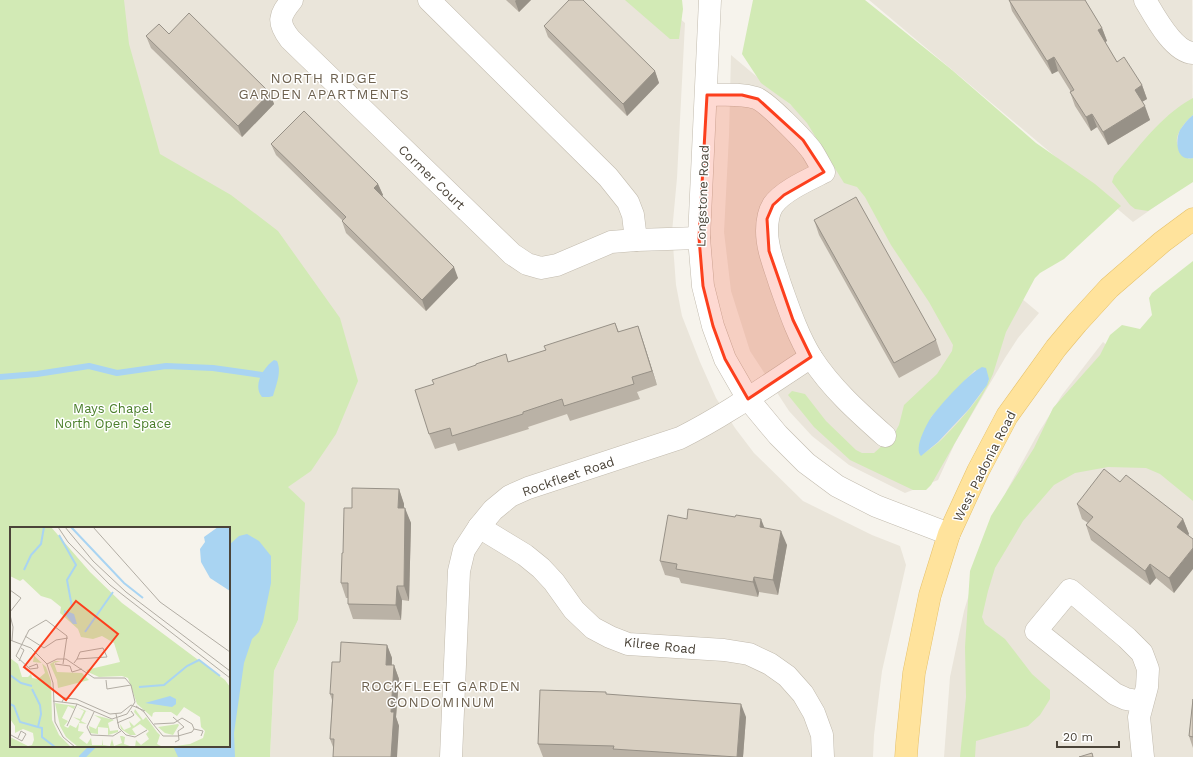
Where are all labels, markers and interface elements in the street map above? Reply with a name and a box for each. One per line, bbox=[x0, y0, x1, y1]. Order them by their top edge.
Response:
district label: NORTH RIDGE GARDEN APARTMENTS bbox=[238, 70, 410, 102]
street label: Cormer Court bbox=[395, 142, 468, 213]
street label: Longstone Road bbox=[693, 145, 712, 247]
park label: Mays Chapel North Open Space bbox=[55, 401, 171, 431]
street label: West Padonia Road bbox=[950, 408, 1019, 524]
street label: Rockfleet Road bbox=[520, 454, 616, 499]
inset map bbox=[10, 527, 230, 747]
street label: Kilree Road bbox=[623, 634, 697, 657]
district label: ROCKFLEET GARDEN CONDOMINUM bbox=[361, 678, 521, 710]
scale bar bbox=[1057, 723, 1119, 749]
text: 20 m bbox=[1063, 730, 1093, 744]

